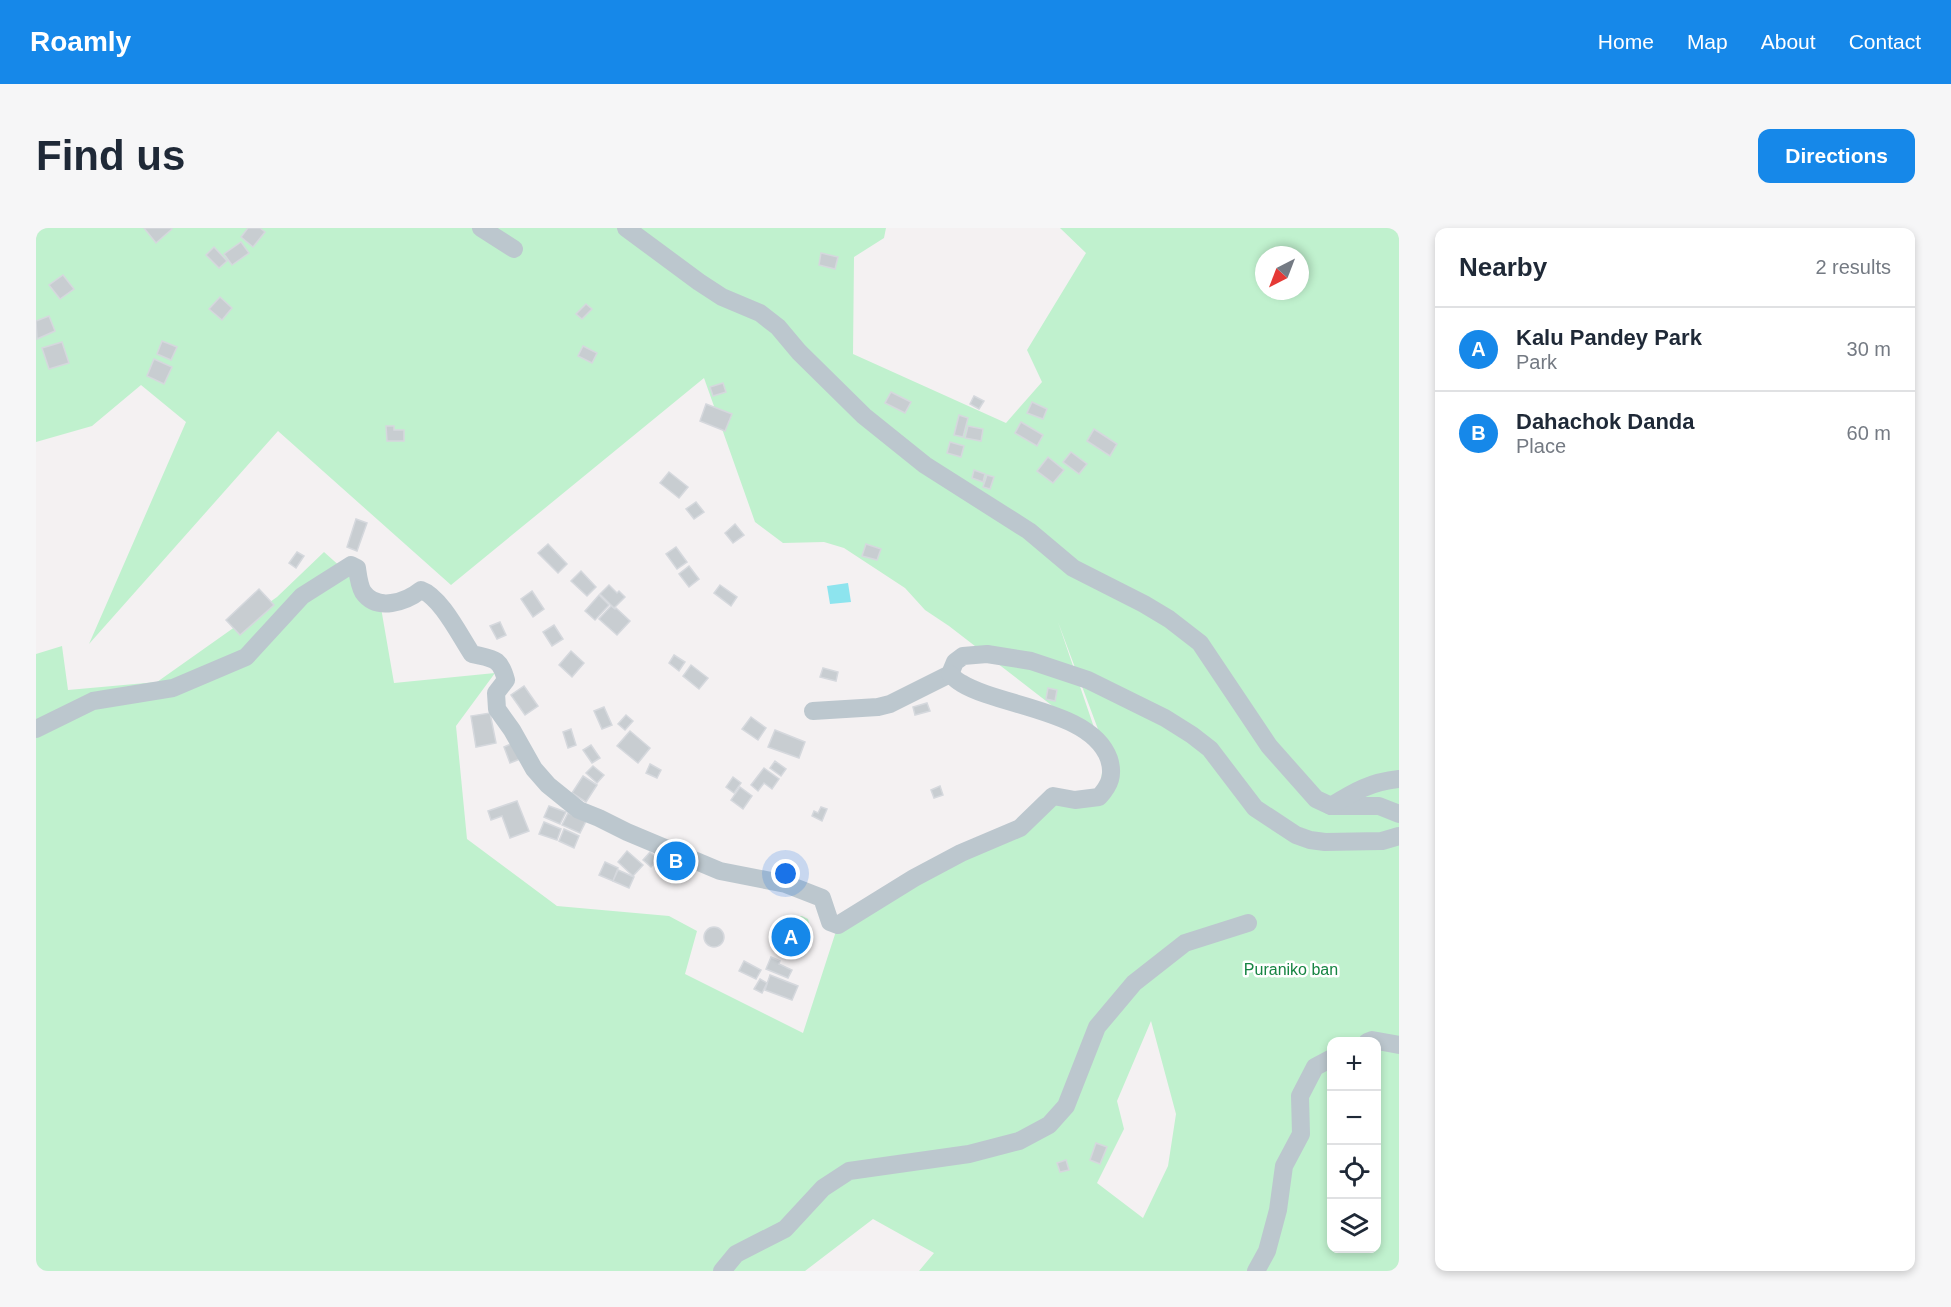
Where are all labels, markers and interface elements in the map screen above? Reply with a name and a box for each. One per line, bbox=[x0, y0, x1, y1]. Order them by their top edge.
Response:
text: Roamly bbox=[30, 26, 131, 57]
text: Home bbox=[1598, 30, 1654, 53]
text: Map bbox=[1687, 30, 1728, 53]
text: About bbox=[1761, 30, 1816, 53]
text: Contact bbox=[1849, 30, 1921, 53]
button: Directions bbox=[1758, 129, 1915, 183]
text: Find us bbox=[36, 132, 185, 179]
north arrow bbox=[1255, 246, 1309, 300]
text: Nearby bbox=[1459, 252, 1547, 282]
text: 2 results bbox=[1815, 256, 1891, 278]
text: Kalu Pandey Park bbox=[1516, 325, 1702, 350]
text: A bbox=[1471, 338, 1486, 360]
text: 30 m bbox=[1847, 338, 1891, 360]
text: Park bbox=[1516, 351, 1557, 373]
text: Dahachok Danda bbox=[1516, 409, 1695, 434]
text: B bbox=[1471, 422, 1486, 444]
text: 60 m bbox=[1847, 422, 1891, 444]
text: Place bbox=[1516, 435, 1566, 457]
pin: B bbox=[656, 838, 696, 884]
your location bbox=[771, 859, 800, 888]
pin: A bbox=[772, 914, 810, 960]
park label: Puraniko ban bbox=[1244, 961, 1338, 978]
map controls bbox=[1327, 1037, 1381, 1253]
button: + bbox=[1327, 1037, 1381, 1091]
button: − bbox=[1327, 1091, 1381, 1145]
button: locate bbox=[1327, 1145, 1381, 1199]
button: layers bbox=[1327, 1199, 1381, 1253]

